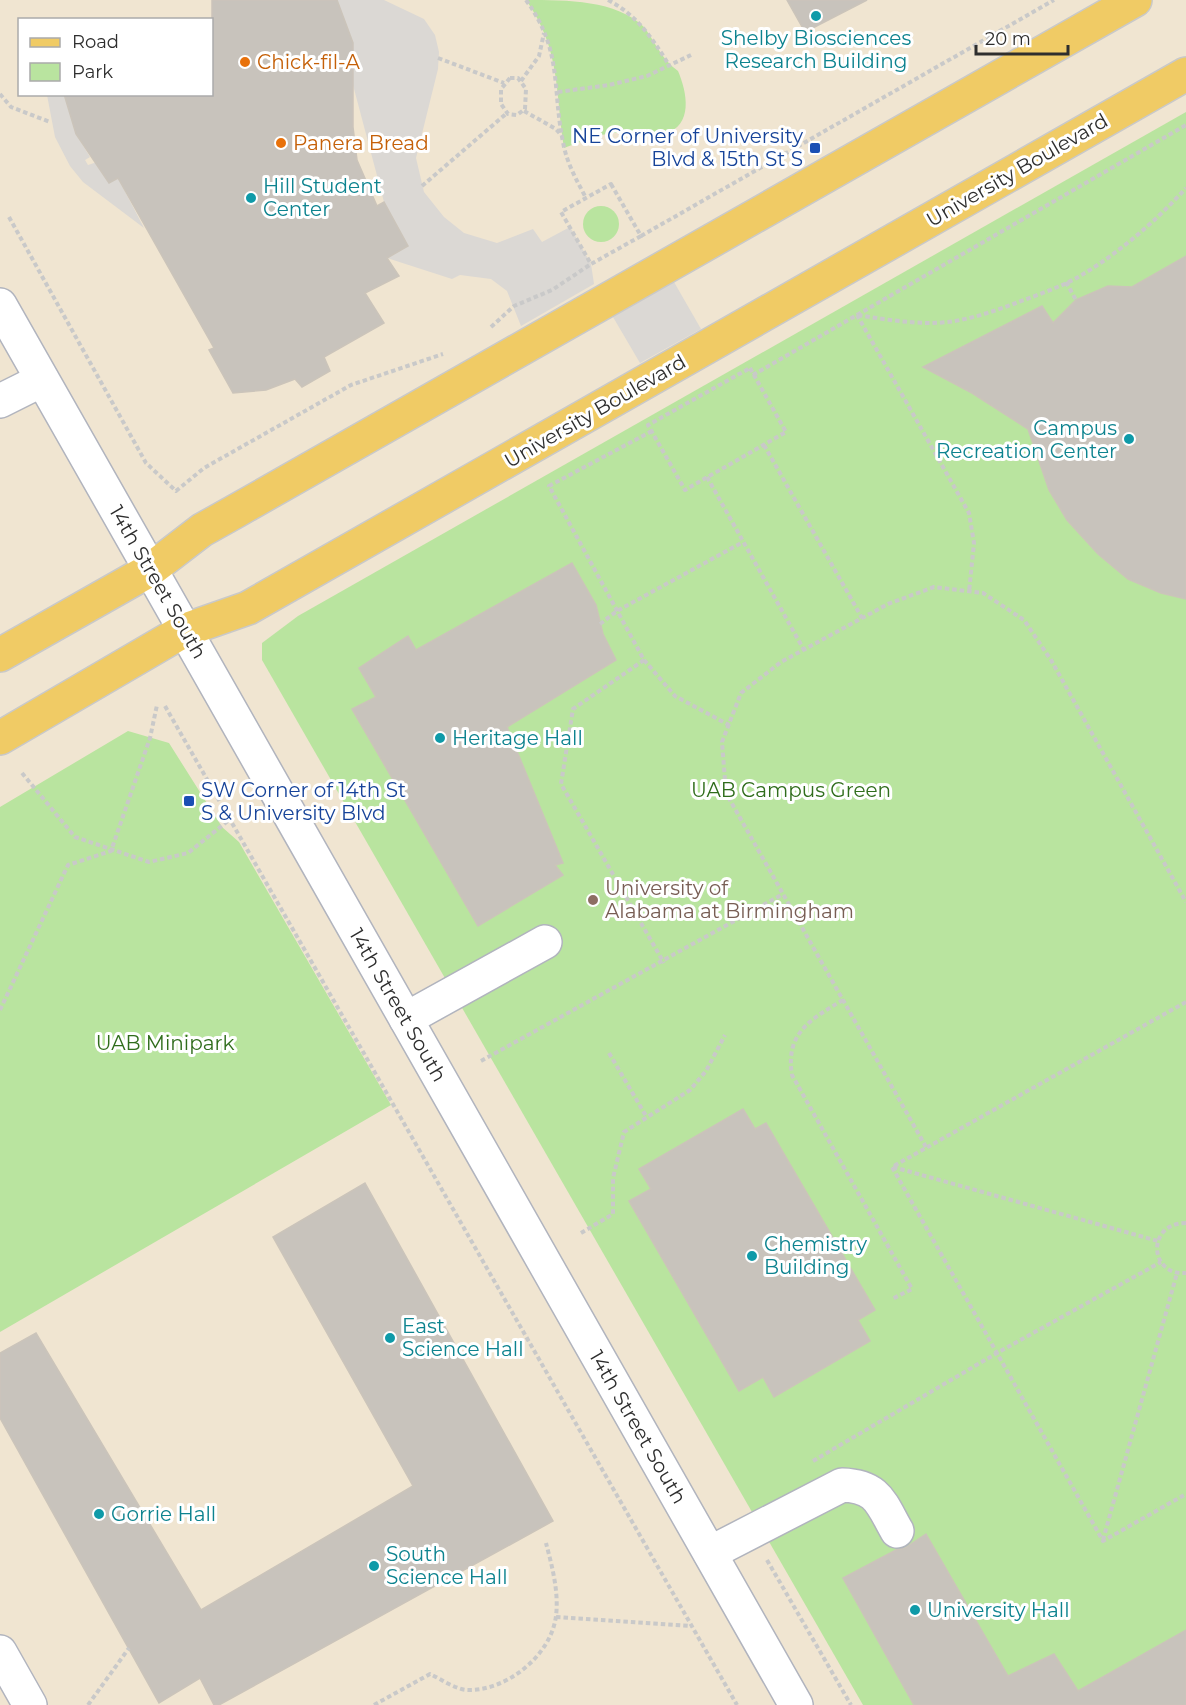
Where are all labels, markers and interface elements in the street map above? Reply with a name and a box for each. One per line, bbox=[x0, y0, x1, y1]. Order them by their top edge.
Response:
marker: Shelby Biosciences Research Building bbox=[809, 9, 823, 23]
legend bbox=[18, 18, 213, 96]
scale bar bbox=[976, 18, 1068, 56]
place label: Shelby Biosciences Research Building bbox=[721, 26, 911, 73]
text: 20 m bbox=[985, 28, 1031, 50]
text: Road bbox=[72, 31, 119, 53]
place label: Chick-fil-A bbox=[257, 50, 360, 74]
marker: Chick-fil-A bbox=[238, 55, 252, 69]
text: Park bbox=[72, 61, 113, 83]
street label: University Boulevard bbox=[922, 108, 1112, 232]
place label: NE Corner of University Blvd & 15th St S bbox=[572, 124, 803, 171]
place label: Panera Bread bbox=[293, 131, 429, 155]
marker: Panera Bread bbox=[274, 136, 288, 150]
marker: NE Corner of University Blvd & 15th St S bbox=[808, 141, 822, 155]
place label: Hill Student Center bbox=[263, 174, 382, 221]
marker: Hill Student Center bbox=[244, 191, 258, 205]
street label: University Boulevard bbox=[500, 349, 690, 473]
place label: Campus Recreation Center bbox=[936, 416, 1117, 463]
marker: Campus Recreation Center bbox=[1122, 432, 1136, 446]
street label: 14th Street South bbox=[104, 501, 212, 663]
place label: Heritage Hall bbox=[452, 726, 583, 750]
marker: Heritage Hall bbox=[433, 731, 447, 745]
place label: SW Corner of 14th St S & University Blvd bbox=[201, 778, 406, 825]
park label: UAB Campus Green bbox=[691, 778, 891, 802]
marker: SW Corner of 14th St S & University Blvd bbox=[182, 794, 196, 808]
place label: University of Alabama at Birmingham bbox=[605, 876, 854, 923]
marker: University of Alabama at Birmingham bbox=[586, 893, 600, 907]
street label: 14th Street South bbox=[344, 924, 452, 1086]
park label: UAB Minipark bbox=[96, 1031, 234, 1055]
place label: Chemistry Building bbox=[764, 1232, 867, 1279]
marker: Chemistry Building bbox=[745, 1249, 759, 1263]
place label: East Science Hall bbox=[402, 1314, 524, 1361]
marker: East Science Hall bbox=[383, 1331, 397, 1345]
street label: 14th Street South bbox=[584, 1346, 692, 1508]
place label: Gorrie Hall bbox=[111, 1502, 216, 1526]
marker: Gorrie Hall bbox=[92, 1507, 106, 1521]
place label: South Science Hall bbox=[386, 1542, 508, 1589]
marker: South Science Hall bbox=[367, 1559, 381, 1573]
place label: University Hall bbox=[927, 1598, 1070, 1622]
marker: University Hall bbox=[908, 1603, 922, 1617]

